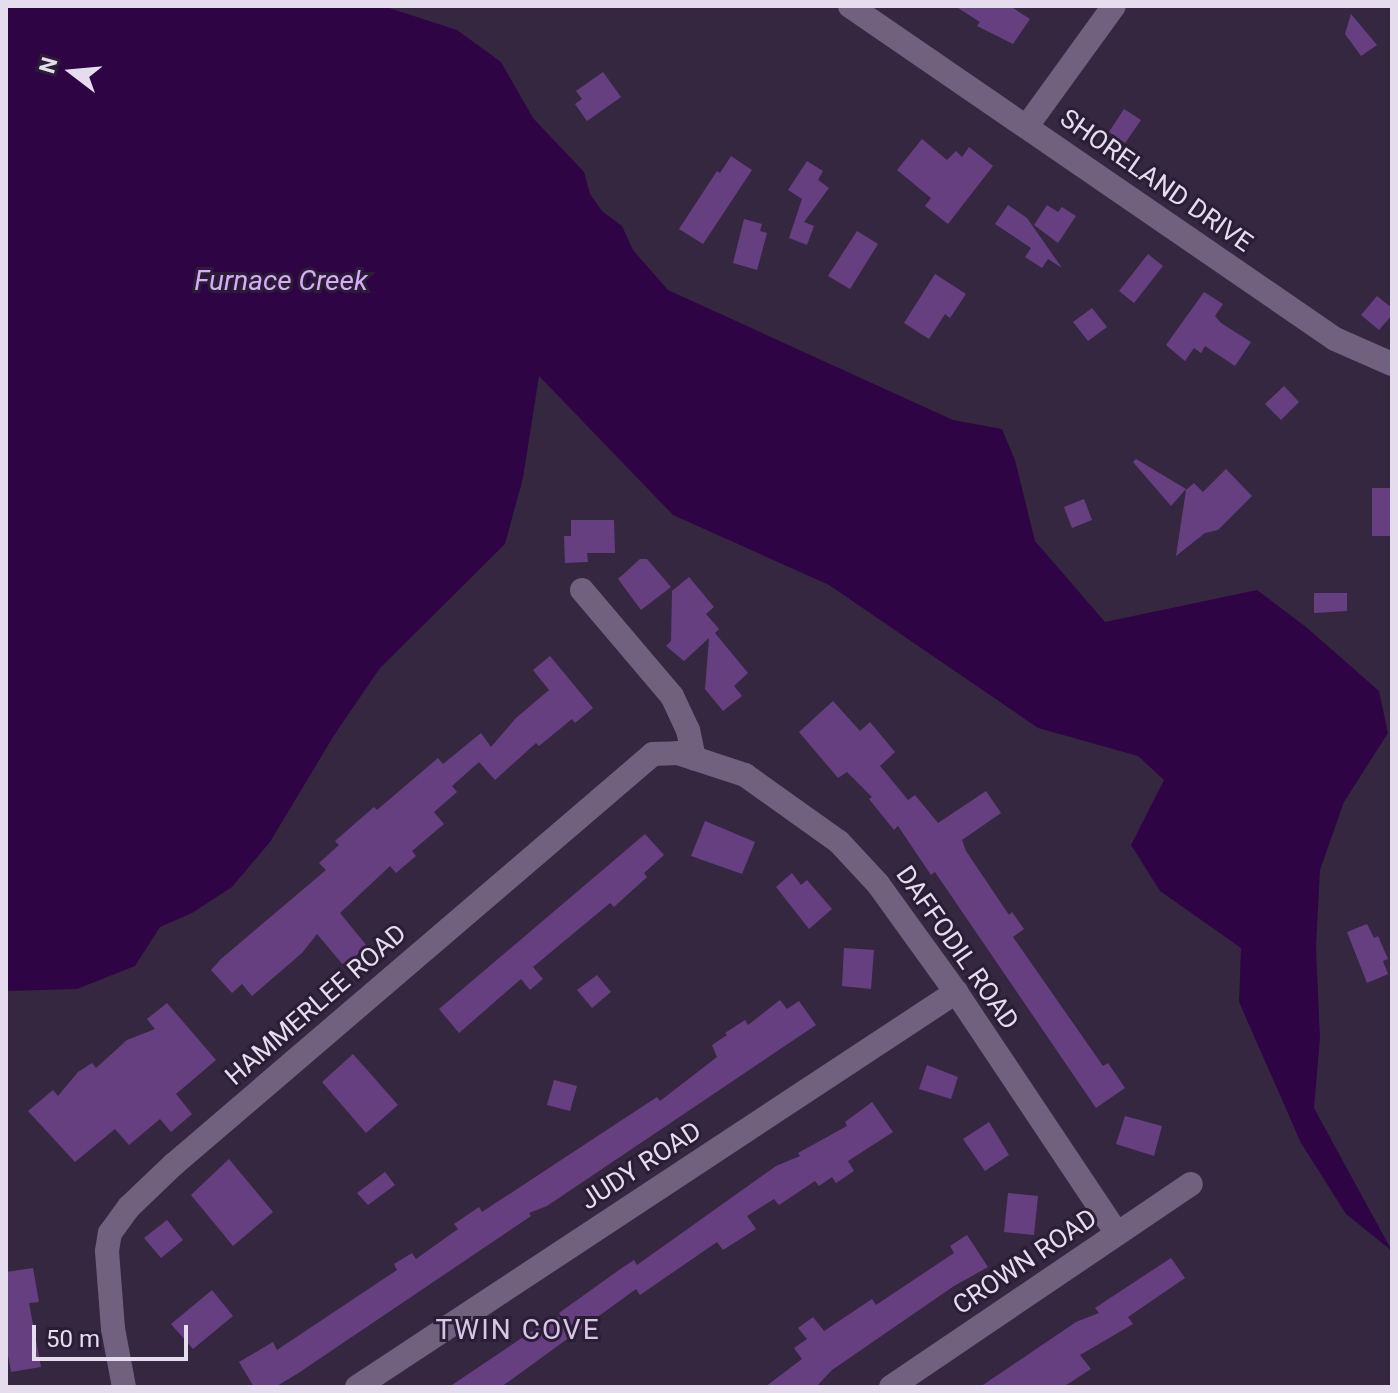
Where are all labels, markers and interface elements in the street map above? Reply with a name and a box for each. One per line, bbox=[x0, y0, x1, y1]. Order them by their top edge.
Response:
north arrow bbox=[32, 32, 112, 112]
text: N bbox=[34, 54, 63, 76]
street label: SHORELAND DRIVE bbox=[1054, 103, 1258, 259]
water label: Furnace Creek bbox=[194, 264, 368, 298]
street label: DAFFODIL ROAD bbox=[889, 860, 1025, 1036]
street label: HAMMERLEE ROAD bbox=[219, 918, 413, 1092]
street label: JUDY ROAD bbox=[575, 1115, 707, 1217]
street label: CROWN ROAD bbox=[947, 1202, 1103, 1322]
scale bar bbox=[36, 1309, 192, 1359]
district label: TWIN COVE bbox=[435, 1313, 601, 1347]
text: 50 m bbox=[46, 1325, 100, 1353]

